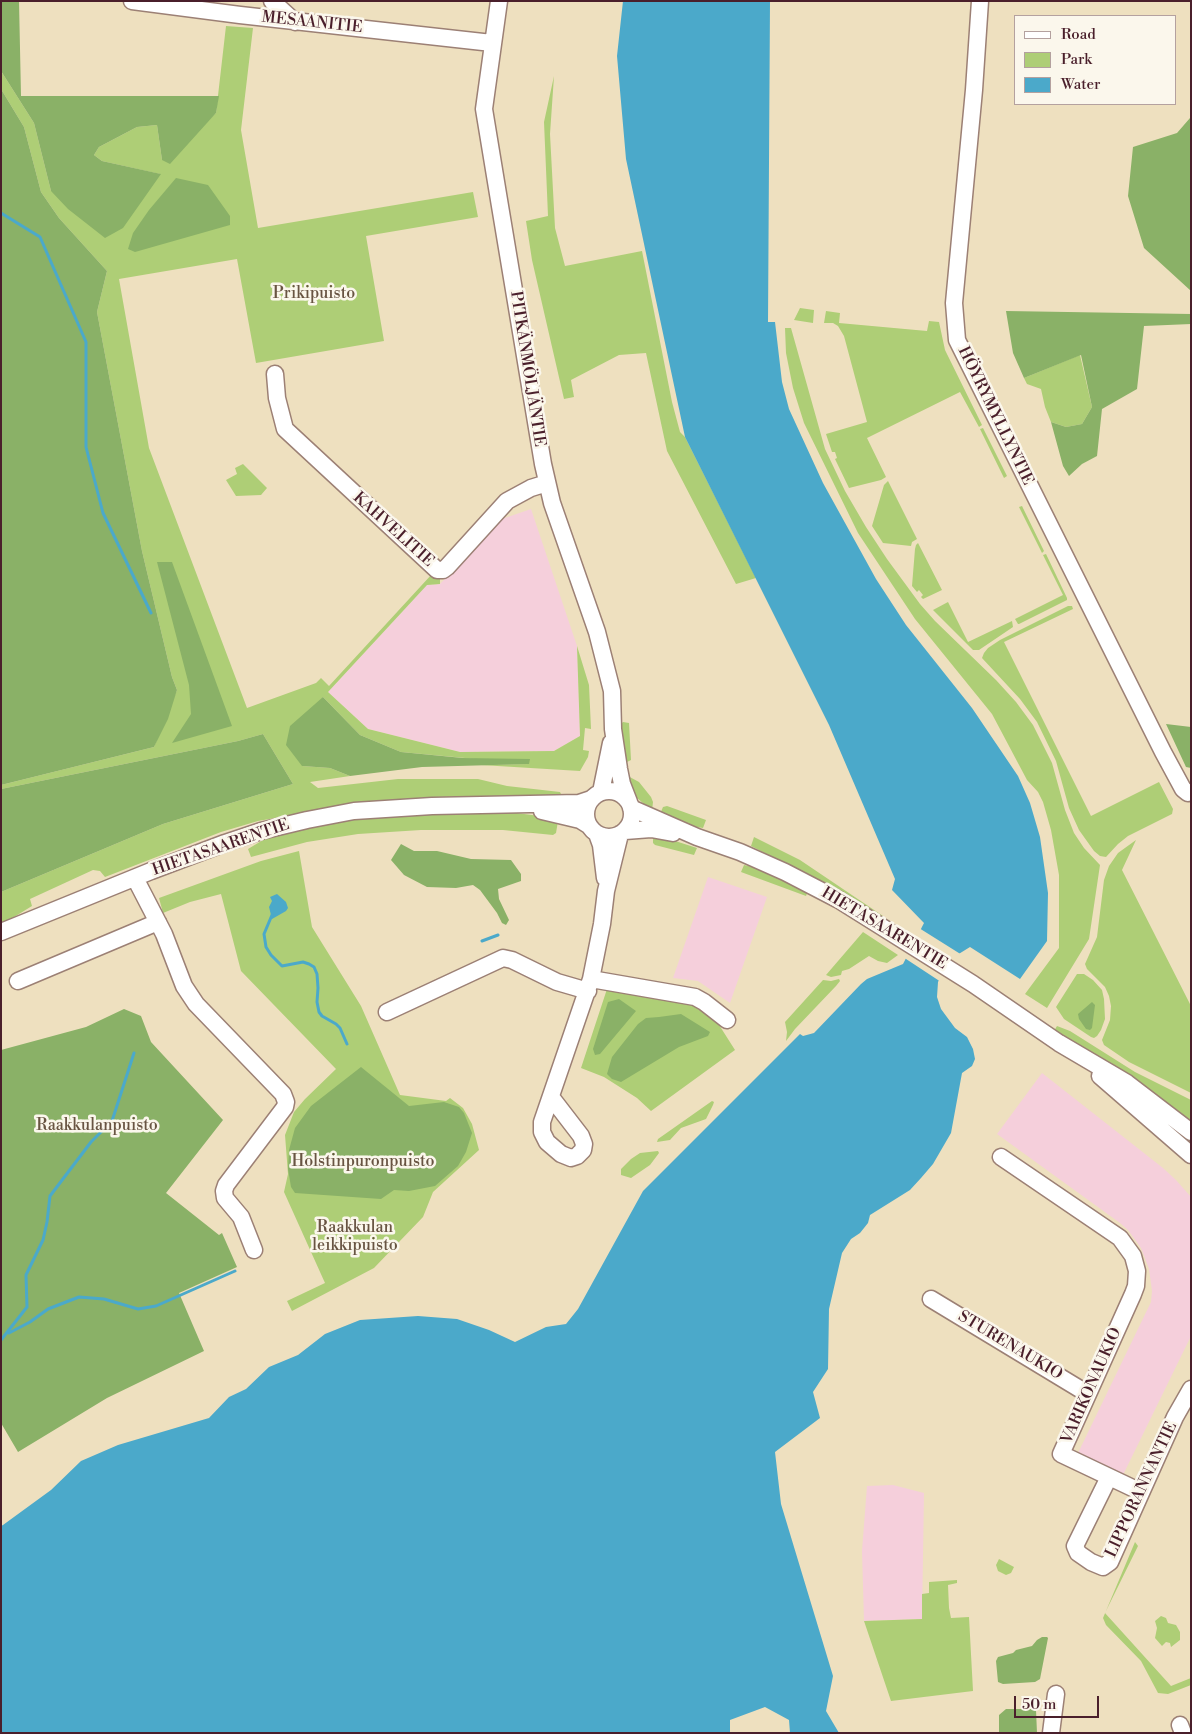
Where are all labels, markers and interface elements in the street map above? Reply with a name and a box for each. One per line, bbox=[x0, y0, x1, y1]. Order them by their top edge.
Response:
street label: MESAANITIE bbox=[261, 8, 363, 38]
legend bbox=[1014, 15, 1177, 105]
text: Road bbox=[1061, 25, 1096, 44]
text: Park bbox=[1061, 50, 1092, 69]
text: Water bbox=[1061, 75, 1100, 94]
park label: Prikipuisto bbox=[273, 284, 355, 304]
street label: PITKÄNMÖLJÄNTIE bbox=[505, 290, 549, 448]
street label: HÖYRYMYLLYNTIE bbox=[953, 344, 1037, 488]
street label: KAHVELITIE bbox=[349, 489, 437, 571]
street label: HIETASAARENTIE bbox=[150, 816, 292, 880]
street label: HIETASAARENTIE bbox=[817, 884, 951, 974]
park label: Raakkulanpuisto bbox=[36, 1116, 158, 1136]
park label: Holstinpuronpuisto bbox=[291, 1152, 435, 1172]
park label: Raakkulan leikkipuisto bbox=[312, 1218, 398, 1256]
street label: STURENAUKIO bbox=[954, 1307, 1066, 1385]
street label: VARIKONAUKIO bbox=[1058, 1325, 1126, 1447]
street label: LIPPORANNANTIE bbox=[1102, 1419, 1182, 1561]
scale bar bbox=[1017, 1686, 1102, 1718]
text: 50 m bbox=[1022, 1695, 1056, 1714]

